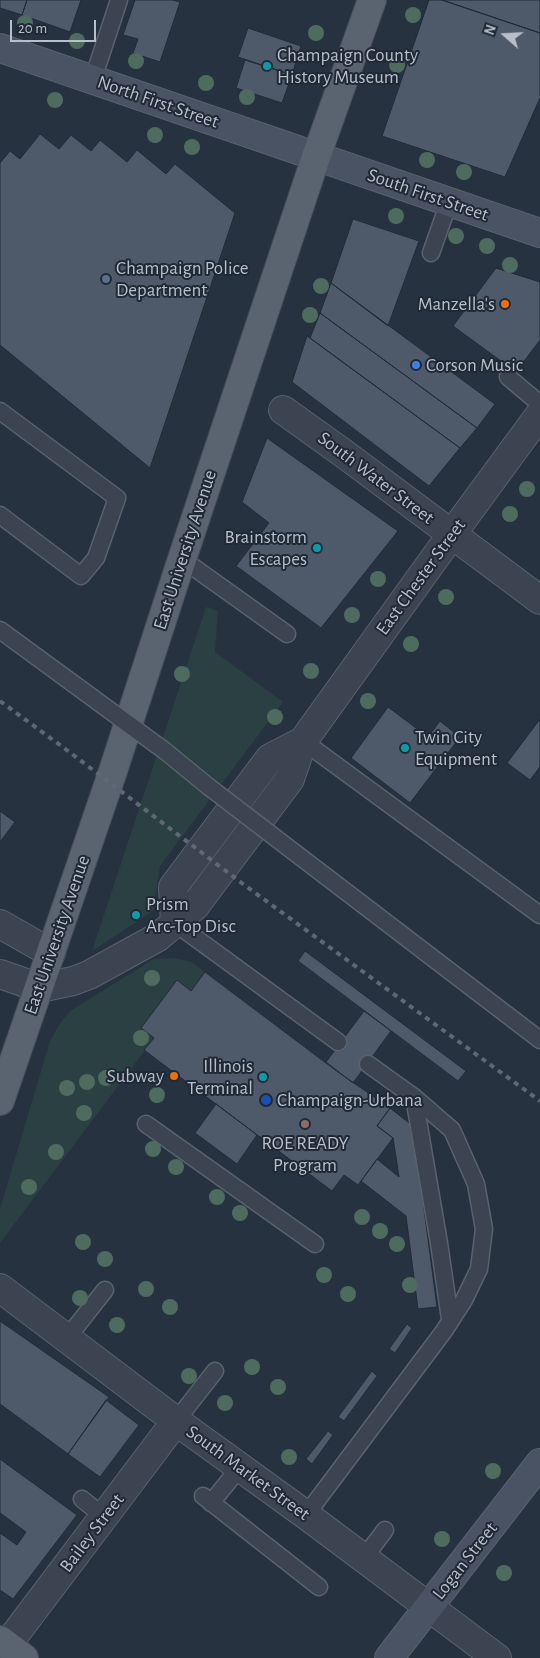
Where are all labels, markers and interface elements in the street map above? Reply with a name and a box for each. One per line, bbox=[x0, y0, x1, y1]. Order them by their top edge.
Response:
scale bar bbox=[12, 10, 99, 42]
north arrow bbox=[480, 10, 530, 60]
text: 20 m bbox=[18, 21, 47, 36]
text: N bbox=[483, 23, 499, 37]
place label: Champaign County History Museum bbox=[277, 44, 418, 88]
marker: Champaign County History Museum bbox=[261, 60, 273, 72]
street label: North First Street bbox=[94, 71, 222, 133]
street label: South First Street bbox=[364, 164, 492, 226]
place label: Champaign Police Department bbox=[116, 257, 249, 301]
marker: Champaign Police Department bbox=[100, 273, 112, 285]
place label: Manzella's bbox=[418, 293, 495, 315]
marker: Manzella's bbox=[499, 298, 511, 310]
place label: Corson Music bbox=[426, 354, 523, 376]
marker: Corson Music bbox=[410, 359, 422, 371]
street label: South Water Street bbox=[313, 427, 439, 529]
street label: East University Avenue bbox=[148, 467, 222, 633]
street label: East Chester Street bbox=[371, 515, 471, 639]
place label: Brainstorm Escapes bbox=[225, 526, 307, 570]
marker: Brainstorm Escapes bbox=[311, 542, 323, 554]
place label: Twin City Equipment bbox=[415, 726, 497, 770]
marker: Twin City Equipment bbox=[399, 742, 411, 754]
street label: East University Avenue bbox=[19, 852, 95, 1018]
place label: Prism Arc-Top Disc bbox=[146, 893, 236, 937]
marker: Prism Arc-Top Disc bbox=[130, 909, 142, 921]
place label: Illinois Terminal bbox=[187, 1055, 253, 1099]
place label: Subway bbox=[107, 1065, 164, 1087]
marker: Subway bbox=[168, 1070, 180, 1082]
marker: Illinois Terminal bbox=[257, 1071, 269, 1083]
place label: Champaign-Urbana bbox=[277, 1089, 423, 1111]
marker: Champaign-Urbana bbox=[259, 1093, 273, 1107]
marker: ROE READY Program bbox=[299, 1118, 311, 1130]
place label: ROE READY Program bbox=[261, 1132, 349, 1176]
street label: South Market Street bbox=[182, 1420, 314, 1526]
street label: Bailey Street bbox=[55, 1489, 129, 1577]
street label: Logan Street bbox=[428, 1518, 502, 1604]

